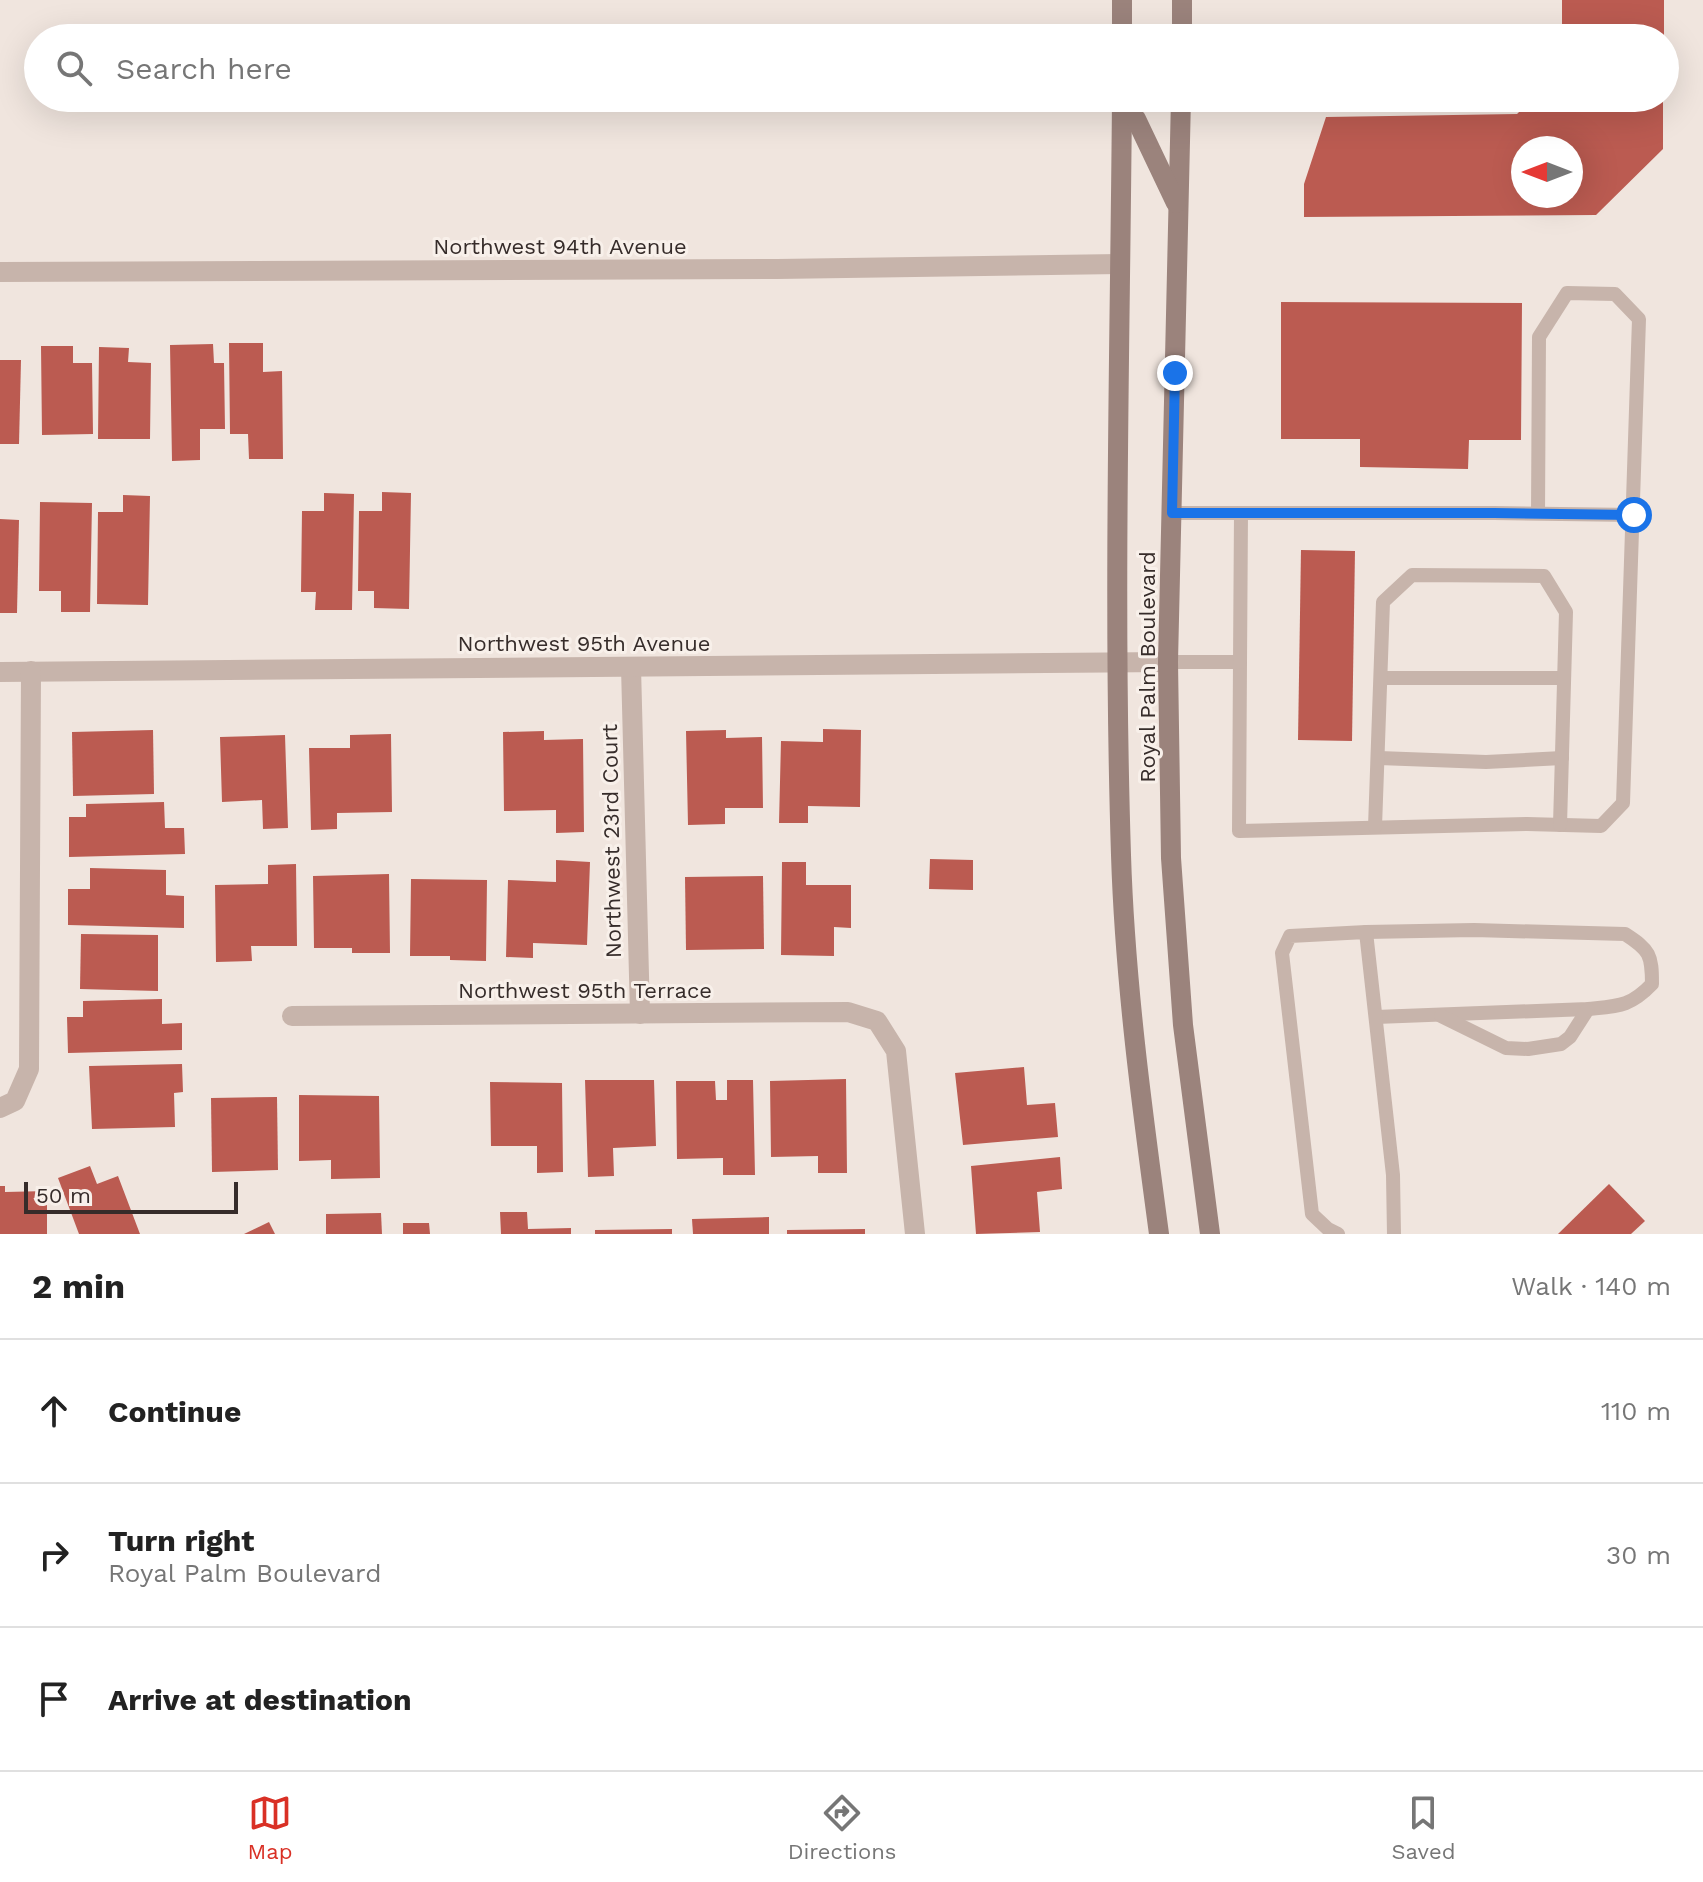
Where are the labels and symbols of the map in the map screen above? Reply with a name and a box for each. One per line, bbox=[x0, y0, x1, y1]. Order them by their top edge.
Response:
north arrow bbox=[1511, 136, 1583, 208]
street label: Northwest 94th Avenue bbox=[433, 234, 687, 259]
route end bbox=[1157, 355, 1193, 391]
route start bbox=[1616, 497, 1652, 533]
street label: Royal Palm Boulevard bbox=[1135, 551, 1160, 783]
street label: Northwest 95th Avenue bbox=[458, 631, 710, 656]
street label: Northwest 23rd Court bbox=[597, 724, 626, 958]
street label: Northwest 95th Terrace bbox=[458, 978, 712, 1003]
scale bar bbox=[24, 1178, 238, 1214]

